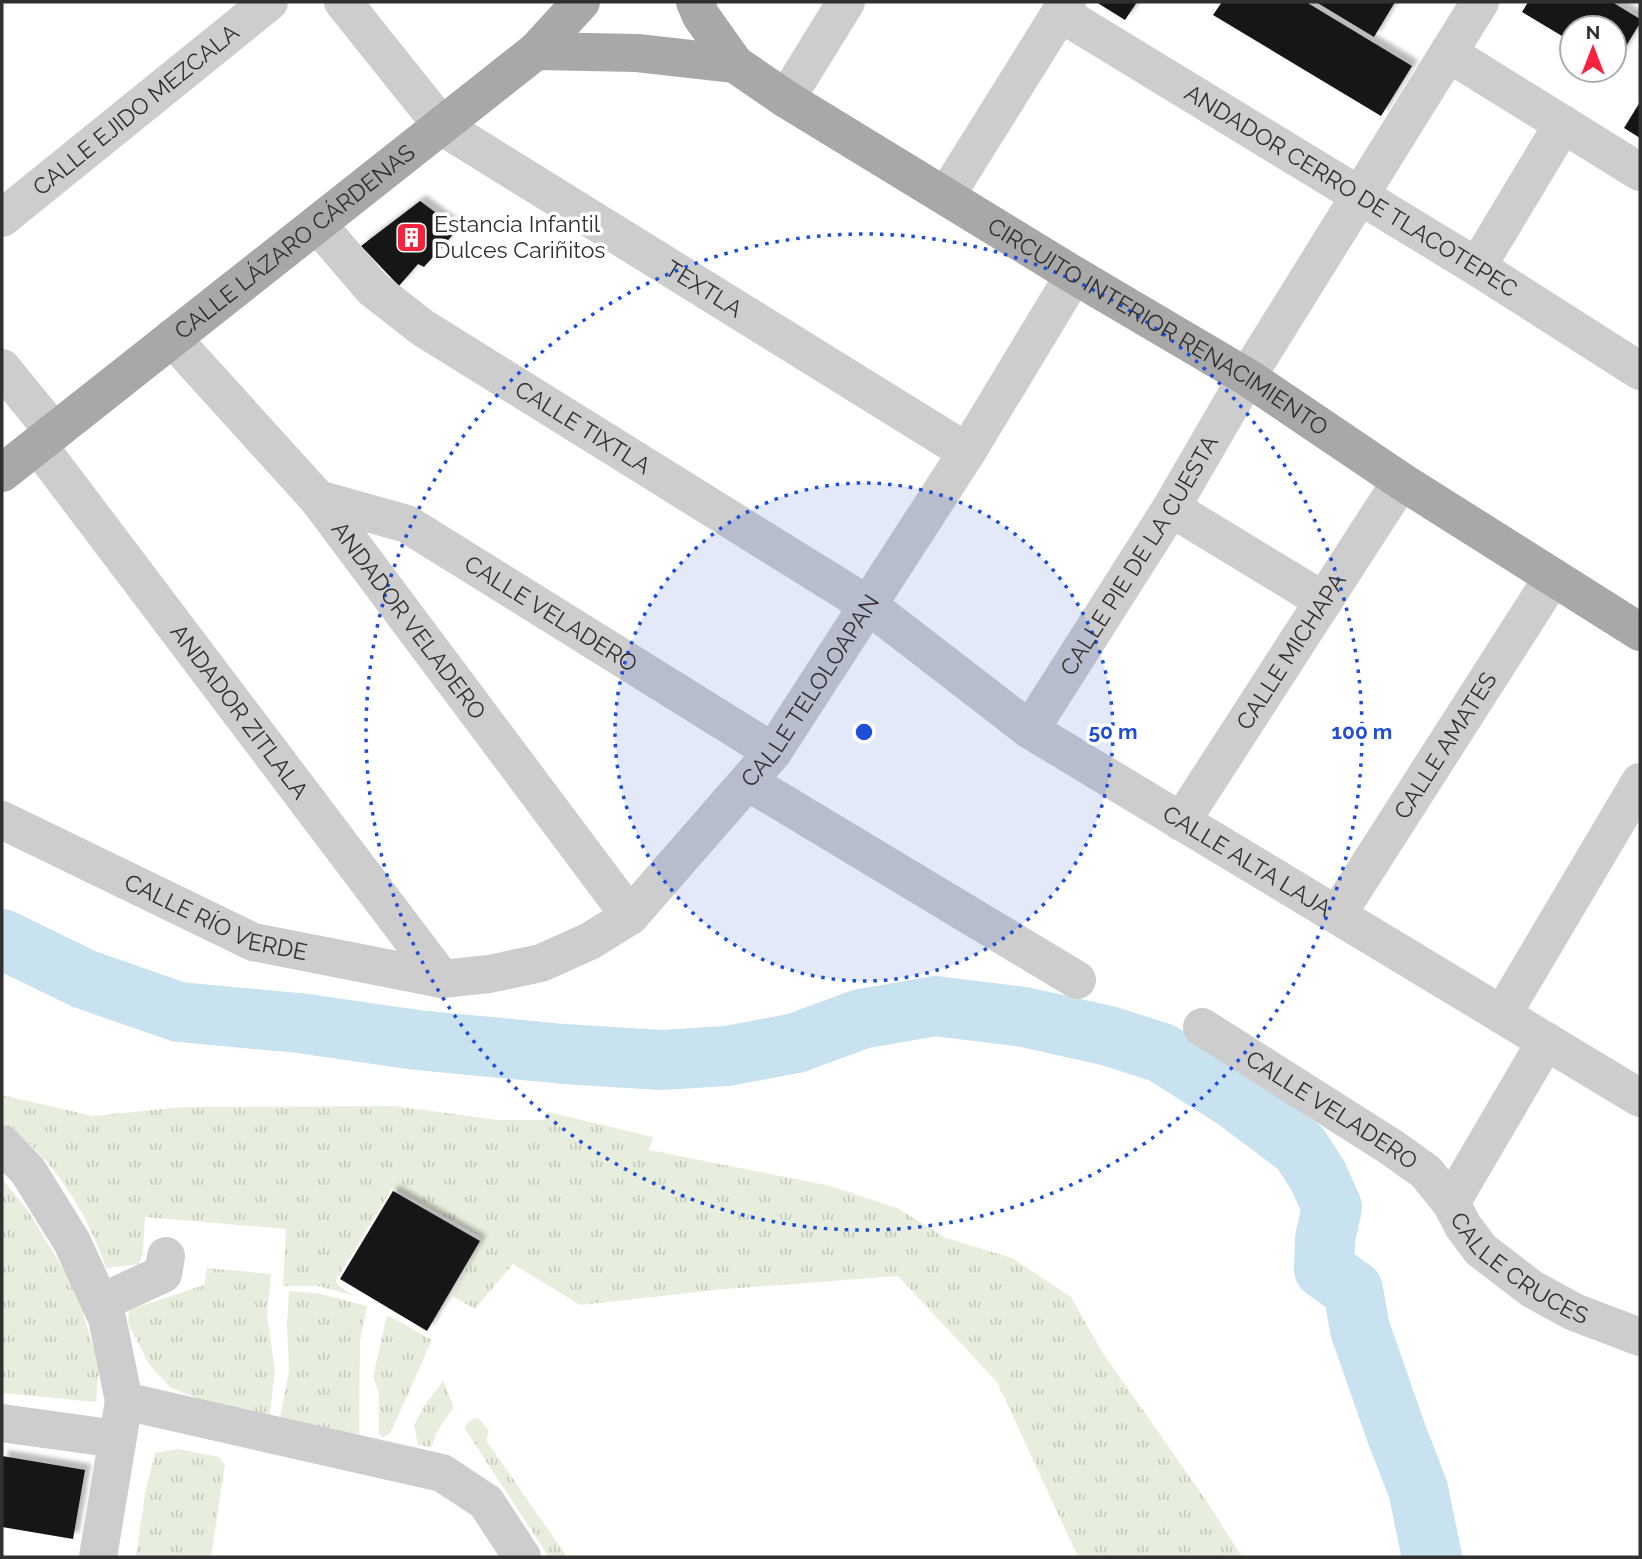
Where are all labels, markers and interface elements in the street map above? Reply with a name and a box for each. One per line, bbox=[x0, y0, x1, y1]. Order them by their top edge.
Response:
north arrow bbox=[1558, 14, 1628, 84]
street label: CALLE EJIDO MEZCALA bbox=[27, 18, 244, 201]
text: N bbox=[1586, 21, 1600, 43]
street label: ANDADOR CERRO DE TLACOTEPEC bbox=[1180, 78, 1523, 302]
street label: CALLE LÁZARO CÁRDENAS bbox=[169, 138, 420, 345]
place label: Estancia Infantil Dulces Cariñitos bbox=[434, 210, 605, 263]
street label: CIRCUITO INTERIOR RENACIMIENTO bbox=[983, 212, 1333, 441]
building icon: Estancia Infantil Dulces Cariñitos bbox=[394, 220, 428, 254]
street label: TEXTLA bbox=[661, 254, 748, 323]
street label: CALLE TIXTLA bbox=[510, 375, 656, 480]
street label: CALLE PIE DE LA CUESTA bbox=[1054, 430, 1223, 680]
street label: ANDADOR VELADERO bbox=[327, 516, 492, 724]
street label: CALLE VELADERO bbox=[460, 549, 643, 677]
street label: CALLE MICHAPA bbox=[1230, 567, 1351, 734]
street label: CALLE TELOLOAPAN bbox=[735, 589, 884, 792]
street label: ANDADOR ZITLALA bbox=[165, 619, 315, 804]
street label: CALLE AMATES bbox=[1388, 667, 1502, 824]
text: 50 m bbox=[1088, 719, 1138, 744]
text: 100 m bbox=[1332, 719, 1392, 744]
centre of rings bbox=[852, 720, 876, 744]
street label: CALLE ALTA LAJA bbox=[1158, 799, 1337, 922]
street label: CALLE RÍO VERDE bbox=[120, 868, 310, 965]
street label: CALLE VELADERO bbox=[1241, 1045, 1423, 1175]
street label: CALLE CRUCES bbox=[1445, 1208, 1592, 1329]

